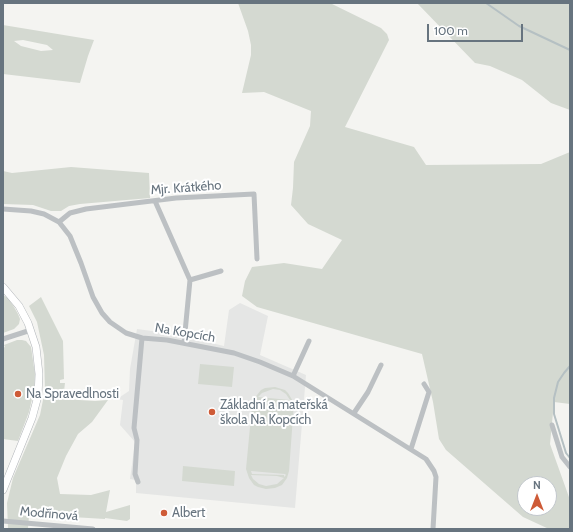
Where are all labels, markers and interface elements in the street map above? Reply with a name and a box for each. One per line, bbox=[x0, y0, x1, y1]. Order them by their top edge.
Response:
scale bar bbox=[429, 16, 525, 42]
text: 100 m bbox=[434, 23, 468, 38]
street label: Mjr. Krátkého bbox=[150, 178, 222, 198]
street label: Na Kopcích bbox=[154, 320, 216, 346]
place label: Na Spravedlnosti bbox=[26, 386, 119, 402]
marker: Na Spravedlnosti bbox=[13, 389, 23, 399]
place label: Základní a mateřská škola Na Kopcích bbox=[220, 397, 328, 428]
marker: Základní a mateřská škola Na Kopcích bbox=[207, 407, 217, 417]
north arrow bbox=[517, 476, 557, 516]
text: N bbox=[533, 478, 541, 492]
street label: Modřínová bbox=[19, 504, 79, 524]
place label: Albert bbox=[172, 505, 205, 521]
marker: Albert bbox=[159, 508, 169, 518]

